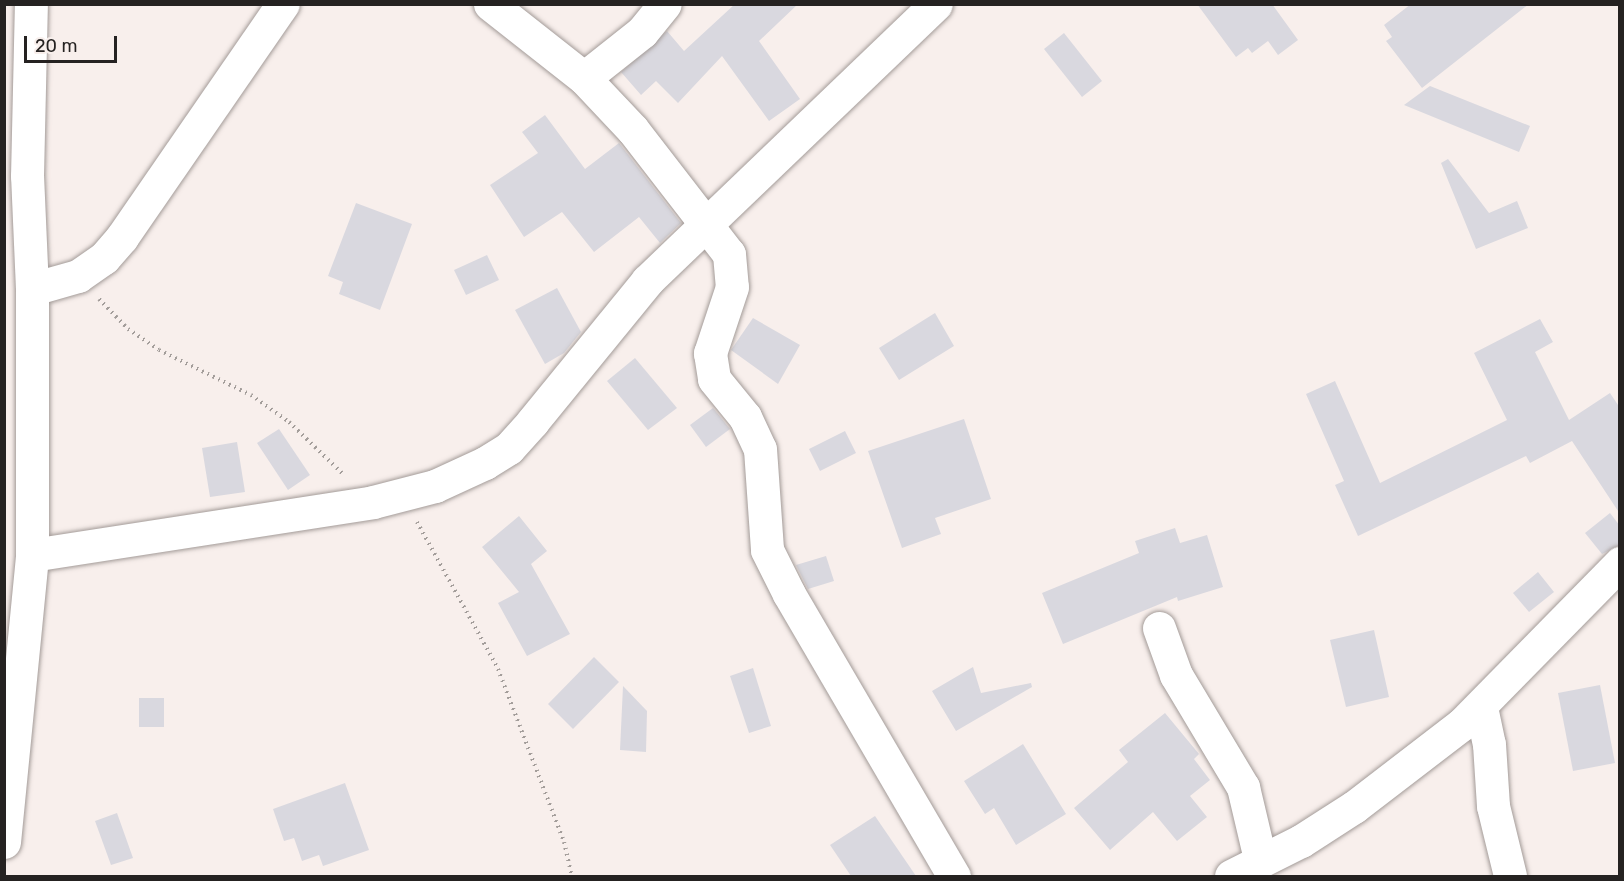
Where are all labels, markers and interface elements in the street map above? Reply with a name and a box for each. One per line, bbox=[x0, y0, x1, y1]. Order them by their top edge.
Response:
scale bar bbox=[27, 24, 120, 62]
text: 20 m bbox=[35, 35, 77, 57]

